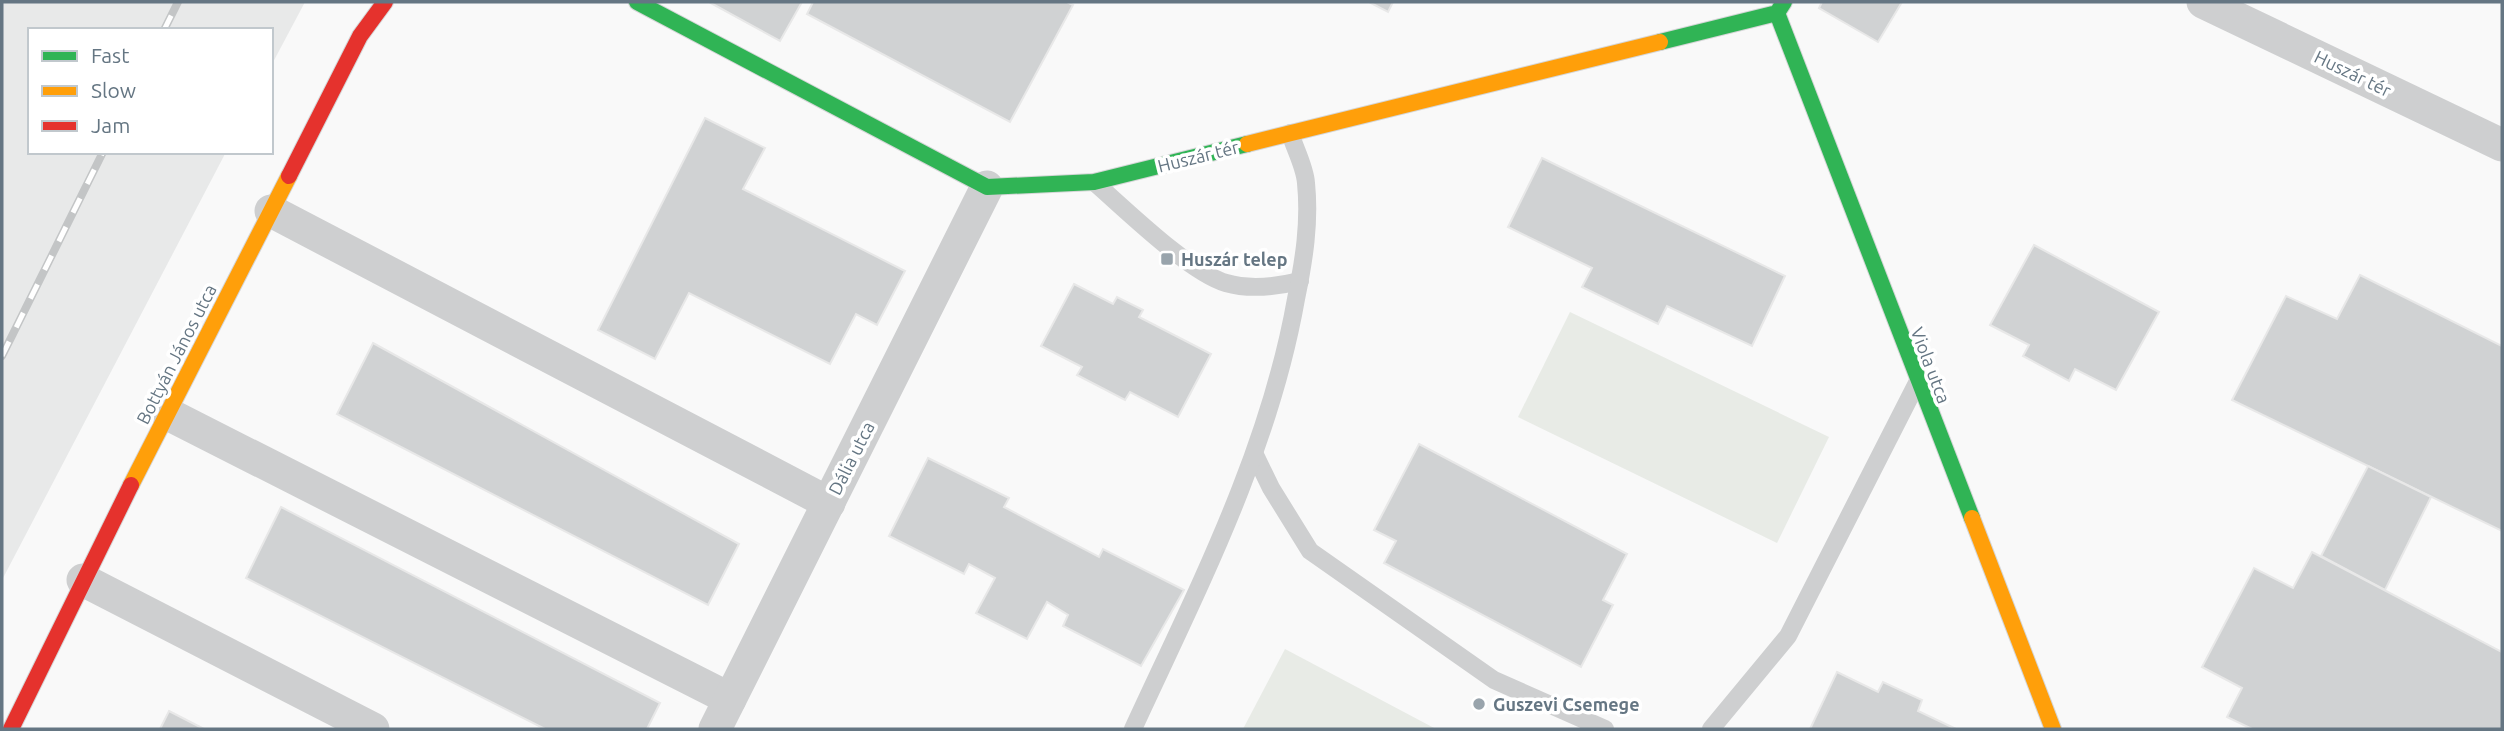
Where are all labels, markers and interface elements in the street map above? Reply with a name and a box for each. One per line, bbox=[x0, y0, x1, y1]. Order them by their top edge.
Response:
legend bbox=[28, 28, 273, 154]
text: Fast bbox=[91, 43, 129, 67]
street label: Huszár tér bbox=[2311, 46, 2395, 100]
text: Slow bbox=[91, 78, 136, 102]
text: Jam bbox=[91, 113, 130, 137]
street label: Huszár tér bbox=[1155, 136, 1241, 176]
place label: Huszár telep bbox=[1181, 249, 1287, 269]
marker: Huszár telep bbox=[1159, 251, 1175, 267]
street label: Bottyán János utca bbox=[132, 281, 220, 427]
street label: Viola utca bbox=[1907, 324, 1955, 406]
street label: Dália utca bbox=[824, 418, 878, 498]
place label: Guszevi Csemege bbox=[1493, 694, 1640, 714]
marker: Guszevi Csemege bbox=[1471, 696, 1487, 712]

